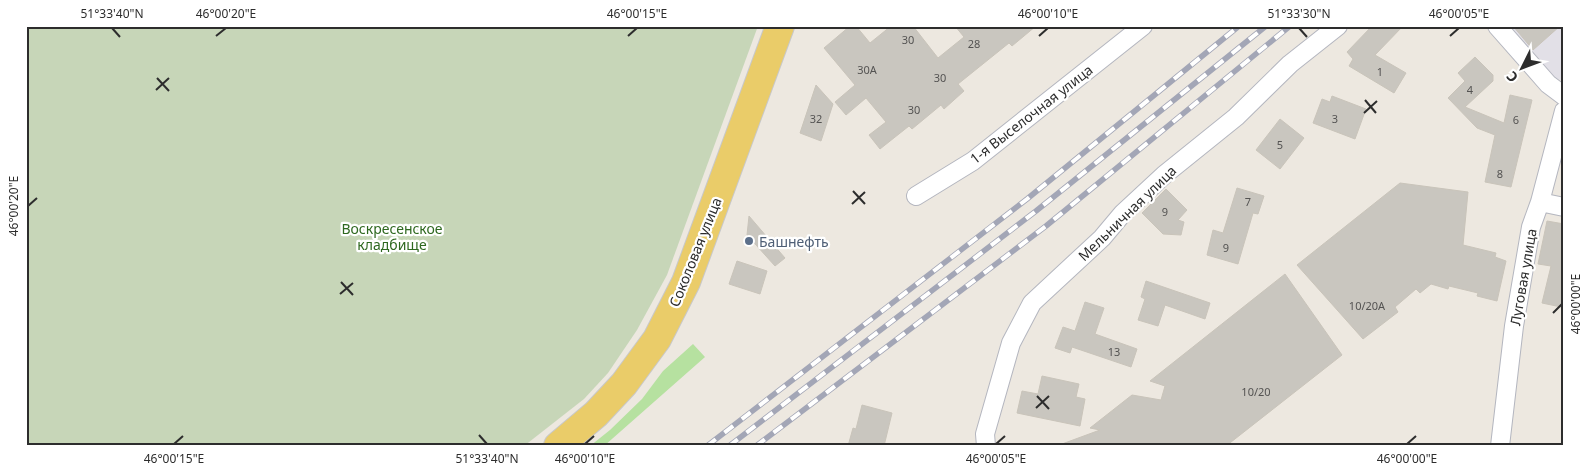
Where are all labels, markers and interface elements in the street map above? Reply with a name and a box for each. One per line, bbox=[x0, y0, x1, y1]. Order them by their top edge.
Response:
text: 51°33'40"N bbox=[80, 5, 144, 22]
text: 46°00'20"E bbox=[196, 5, 256, 22]
text: 46°00'15"E bbox=[607, 5, 667, 22]
text: 46°00'10"E bbox=[1018, 5, 1078, 22]
text: 51°33'30"N bbox=[1267, 5, 1331, 22]
text: 46°00'05"E bbox=[1429, 5, 1489, 22]
house number: 30 bbox=[902, 32, 914, 47]
house number: 28 bbox=[968, 36, 980, 51]
north arrow bbox=[1498, 42, 1548, 92]
street label: 1-я Выселочная улица bbox=[966, 60, 1096, 168]
house number: 30А bbox=[857, 62, 878, 77]
house number: 1 bbox=[1377, 64, 1383, 79]
text: С bbox=[1502, 67, 1522, 87]
house number: 30 bbox=[934, 70, 946, 85]
house number: 4 bbox=[1467, 82, 1474, 97]
house number: 30 bbox=[908, 102, 920, 117]
house number: 32 bbox=[810, 111, 822, 126]
house number: 3 bbox=[1332, 111, 1338, 126]
house number: 6 bbox=[1513, 112, 1519, 127]
house number: 5 bbox=[1277, 137, 1283, 152]
street label: Мельничная улица bbox=[1074, 161, 1180, 265]
house number: 8 bbox=[1497, 166, 1503, 181]
text: 46°00'20"E bbox=[5, 176, 22, 236]
street label: Соколовая улица bbox=[664, 194, 726, 310]
house number: 7 bbox=[1245, 194, 1251, 209]
house number: 9 bbox=[1162, 204, 1168, 219]
park label: Воскресенское кладбище bbox=[341, 219, 443, 254]
street label: Луговая улица bbox=[1505, 227, 1541, 327]
place label: Башнефть bbox=[759, 232, 829, 251]
marker: Башнефть bbox=[743, 235, 755, 247]
house number: 9 bbox=[1223, 240, 1229, 255]
text: 46°00'00"E bbox=[1567, 274, 1584, 334]
house number: 10/20А bbox=[1349, 298, 1386, 313]
house number: 13 bbox=[1108, 344, 1120, 359]
house number: 10/20 bbox=[1241, 384, 1271, 399]
text: 46°00'15"E bbox=[144, 450, 204, 467]
text: 51°33'40"N bbox=[455, 450, 519, 467]
text: 46°00'10"E bbox=[555, 450, 615, 467]
text: 46°00'05"E bbox=[966, 450, 1026, 467]
text: 46°00'00"E bbox=[1377, 450, 1437, 467]

